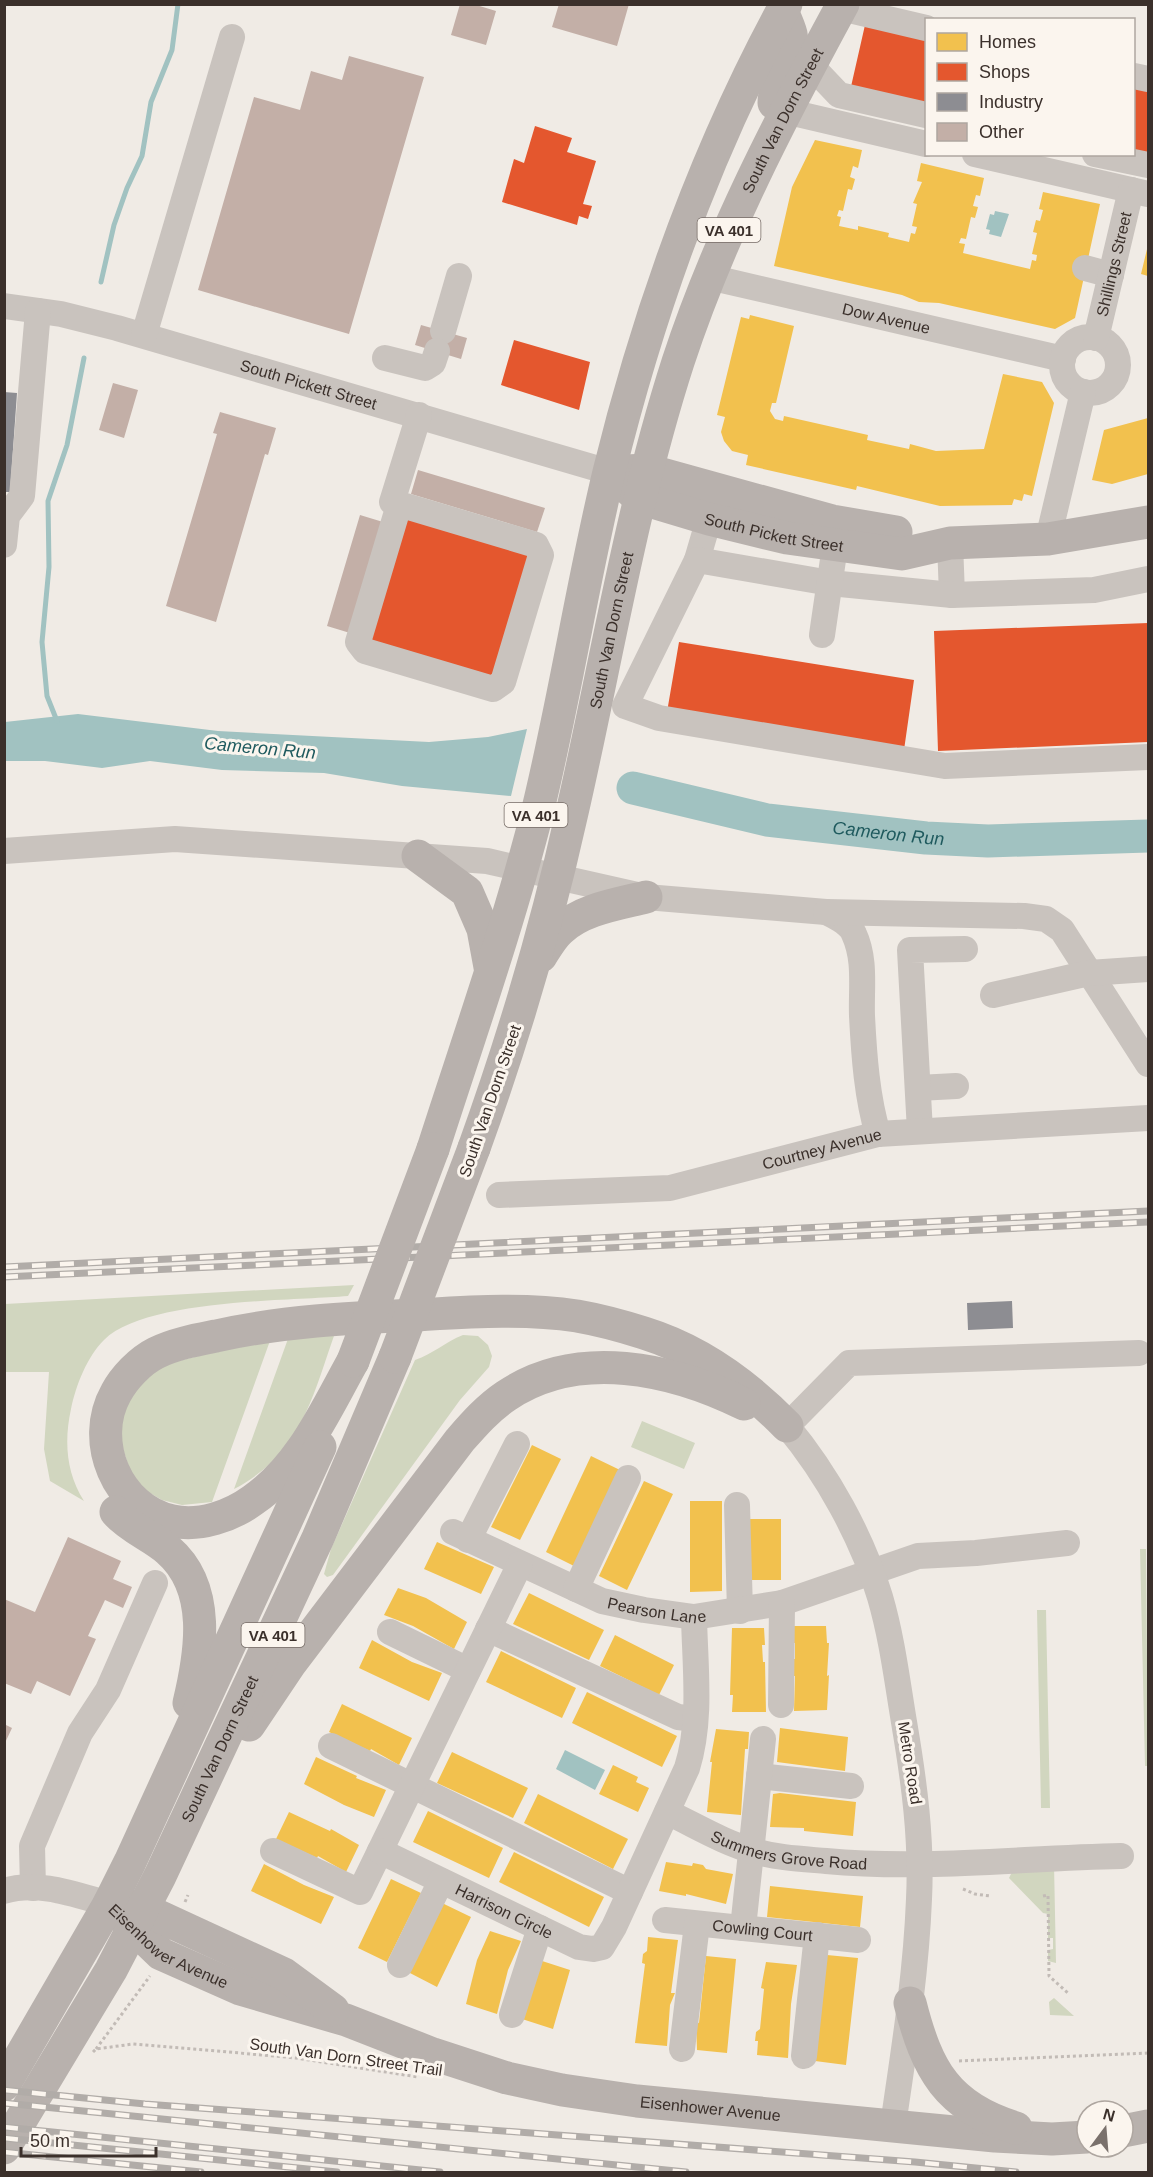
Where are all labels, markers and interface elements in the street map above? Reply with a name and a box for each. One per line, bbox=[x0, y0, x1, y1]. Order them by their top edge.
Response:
legend bbox=[925, 18, 1135, 156]
text: Homes bbox=[979, 32, 1036, 52]
street label: South Van Dorn Street bbox=[739, 45, 826, 196]
text: Shops bbox=[979, 62, 1030, 82]
text: Industry bbox=[979, 92, 1043, 112]
text: Other bbox=[979, 122, 1024, 142]
street label: Shillings Street bbox=[1093, 210, 1134, 318]
road number: VA 401 bbox=[698, 218, 760, 242]
street label: Dow Avenue bbox=[841, 300, 932, 336]
street label: South Pickett Street bbox=[238, 356, 379, 412]
street label: South Pickett Street bbox=[703, 510, 845, 554]
street label: South Van Dorn Street bbox=[586, 550, 636, 710]
water label: Cameron Run bbox=[203, 733, 317, 763]
road number: VA 401 bbox=[504, 803, 568, 827]
water label: Cameron Run bbox=[832, 818, 945, 849]
street label: South Van Dorn Street bbox=[456, 1022, 524, 1179]
street label: Courtney Avenue bbox=[760, 1125, 883, 1172]
street label: Pearson Lane bbox=[606, 1594, 707, 1626]
road number: VA 401 bbox=[242, 1623, 304, 1647]
street label: South Van Dorn Street bbox=[178, 1672, 261, 1825]
street label: Metro Road bbox=[895, 1720, 925, 1806]
street label: Summers Grove Road bbox=[708, 1827, 868, 1872]
street label: Harrison Circle bbox=[453, 1880, 556, 1942]
street label: Eisenhower Avenue bbox=[106, 1900, 231, 1991]
street label: Cowling Court bbox=[712, 1916, 814, 1944]
street label: South Van Dorn Street Trail bbox=[249, 2035, 443, 2079]
street label: Eisenhower Avenue bbox=[639, 2093, 782, 2124]
north arrow bbox=[1075, 2099, 1135, 2159]
text: N bbox=[1101, 2105, 1117, 2125]
scale bar bbox=[21, 2120, 156, 2158]
text: 50 m bbox=[30, 2131, 70, 2151]

